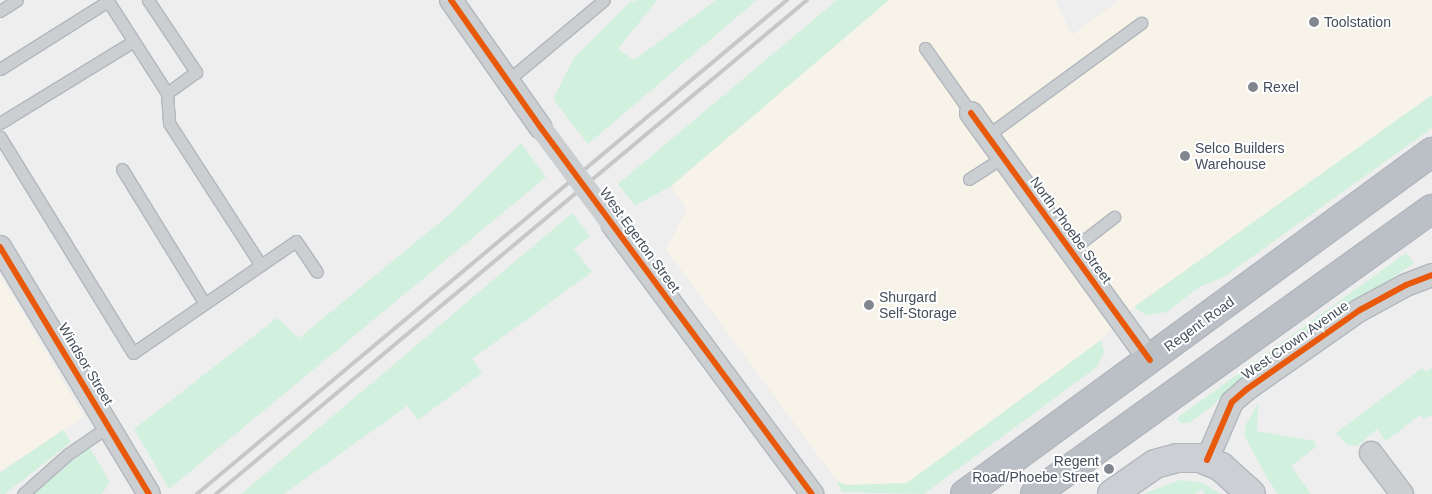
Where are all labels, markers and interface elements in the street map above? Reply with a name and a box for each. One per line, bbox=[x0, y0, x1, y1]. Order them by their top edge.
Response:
place label: Toolstation bbox=[1324, 14, 1391, 30]
marker: Toolstation bbox=[1308, 16, 1320, 28]
place label: Rexel bbox=[1263, 79, 1299, 95]
marker: Rexel bbox=[1247, 81, 1259, 93]
place label: Selco Builders Warehouse bbox=[1195, 140, 1284, 172]
marker: Selco Builders Warehouse bbox=[1179, 150, 1191, 162]
street label: North Phoebe Street bbox=[1027, 173, 1115, 287]
street label: West Egerton Street bbox=[596, 184, 684, 296]
place label: Shurgard Self-Storage bbox=[879, 289, 957, 322]
street label: Regent Road bbox=[1161, 293, 1237, 355]
street label: West Crown Avenue bbox=[1238, 297, 1352, 383]
marker: Shurgard Self-Storage bbox=[863, 299, 875, 311]
street label: Windsor Street bbox=[55, 320, 117, 408]
place label: Regent Road/Phoebe Street bbox=[972, 453, 1099, 486]
marker: Regent Road/Phoebe Street bbox=[1103, 463, 1115, 475]

